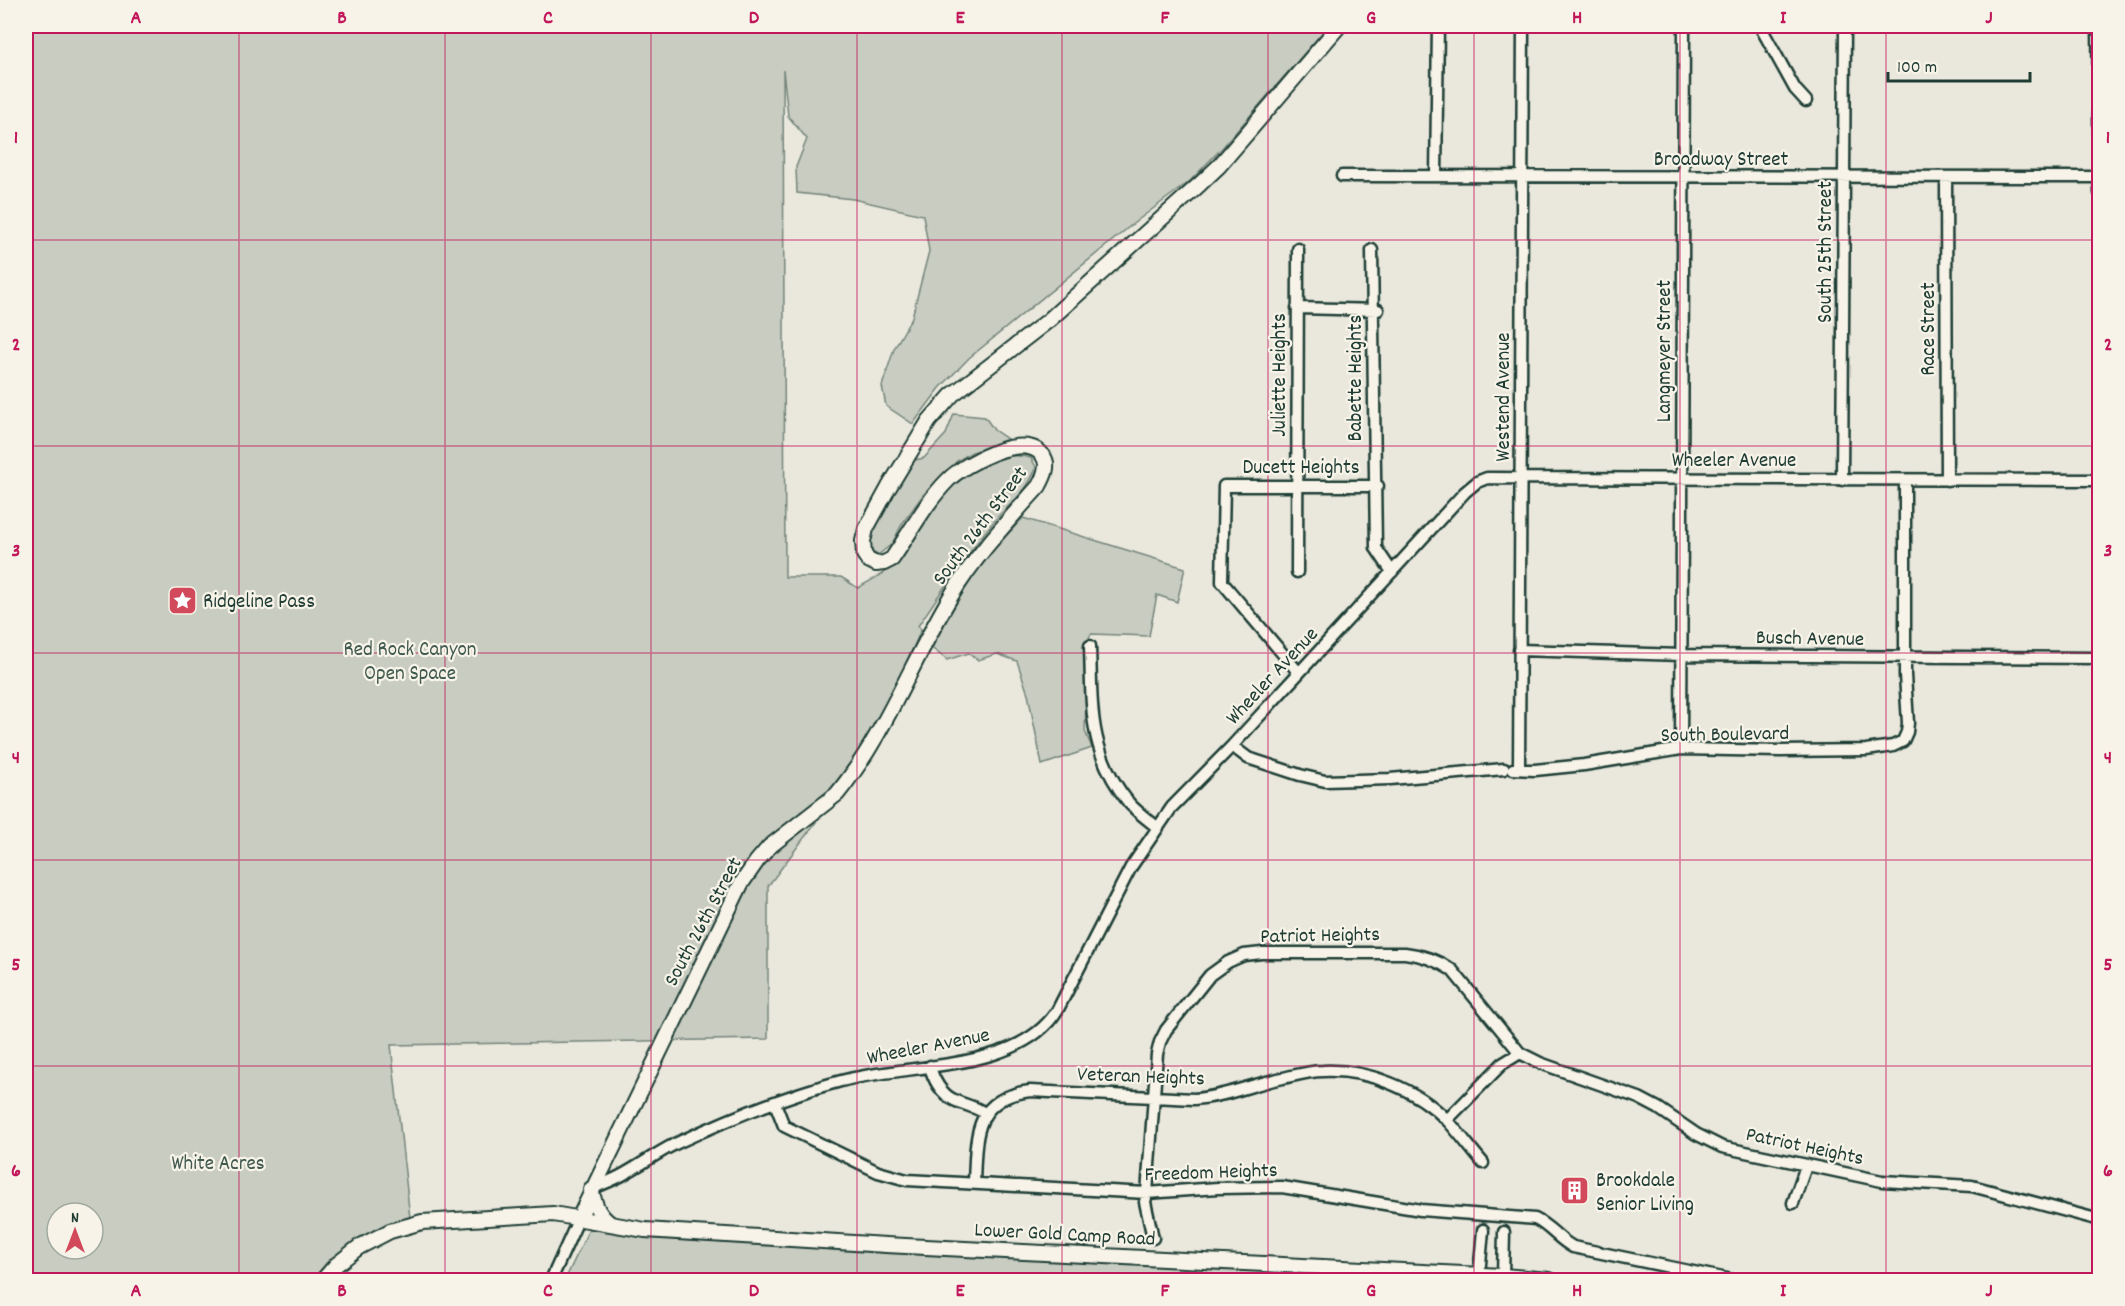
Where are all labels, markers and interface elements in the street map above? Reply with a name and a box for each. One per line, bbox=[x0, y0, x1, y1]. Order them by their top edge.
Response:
text: A bbox=[131, 5, 142, 33]
text: B bbox=[337, 5, 347, 33]
text: C bbox=[543, 5, 553, 33]
text: D bbox=[749, 5, 760, 33]
text: E bbox=[955, 5, 965, 33]
text: F bbox=[1161, 5, 1171, 33]
text: G bbox=[1366, 5, 1376, 33]
text: H bbox=[1572, 5, 1582, 33]
text: I bbox=[1780, 5, 1787, 33]
text: J bbox=[1985, 5, 1993, 33]
scale bar bbox=[1888, 45, 2030, 83]
text: 100 m bbox=[1897, 56, 1937, 81]
text: 1 bbox=[14, 125, 18, 153]
text: 1 bbox=[2106, 125, 2110, 153]
street label: Broadway Street bbox=[1654, 146, 1788, 176]
street label: South 25th Street bbox=[1812, 181, 1842, 323]
street label: Langmeyer Street bbox=[1651, 280, 1681, 422]
street label: Race Street bbox=[1915, 282, 1945, 376]
street label: Juliette Heights bbox=[1266, 313, 1296, 437]
street label: Babette Heights bbox=[1342, 315, 1372, 441]
text: 2 bbox=[12, 332, 20, 360]
text: 2 bbox=[2104, 332, 2112, 360]
street label: Westend Avenue bbox=[1490, 333, 1520, 461]
street label: Wheeler Avenue bbox=[1672, 447, 1796, 477]
street label: Ducett Heights bbox=[1242, 454, 1360, 484]
street label: South 26th Street bbox=[927, 461, 1036, 593]
text: 3 bbox=[12, 538, 20, 566]
text: 3 bbox=[2104, 538, 2112, 566]
place icon: Ridgeline Pass bbox=[166, 584, 198, 616]
place label: Ridgeline Pass bbox=[203, 588, 315, 618]
street label: Wheeler Avenue bbox=[1220, 621, 1327, 733]
street label: Busch Avenue bbox=[1756, 624, 1864, 656]
park label: Red Rock Canyon Open Space bbox=[343, 636, 477, 690]
street label: South Boulevard bbox=[1660, 720, 1790, 752]
text: 4 bbox=[12, 745, 20, 773]
text: 4 bbox=[2104, 745, 2112, 773]
street label: South 26th Street bbox=[658, 852, 751, 992]
street label: Patriot Heights bbox=[1260, 921, 1380, 953]
text: 5 bbox=[11, 952, 21, 980]
text: 5 bbox=[2103, 952, 2113, 980]
street label: Wheeler Avenue bbox=[865, 1021, 993, 1075]
street label: Veteran Heights bbox=[1077, 1061, 1205, 1095]
street label: Patriot Heights bbox=[1743, 1121, 1866, 1175]
park label: White Acres bbox=[171, 1150, 265, 1180]
street label: Freedom Heights bbox=[1144, 1157, 1278, 1191]
text: 6 bbox=[11, 1158, 21, 1186]
text: 6 bbox=[2103, 1158, 2113, 1186]
place label: Brookdale Senior Living bbox=[1596, 1167, 1694, 1221]
building icon: Brookdale Senior Living bbox=[1559, 1175, 1591, 1207]
north arrow bbox=[45, 1201, 105, 1261]
text: N bbox=[71, 1207, 79, 1230]
street label: Lower Gold Camp Road bbox=[974, 1216, 1156, 1256]
text: A bbox=[131, 1278, 142, 1306]
text: B bbox=[337, 1278, 347, 1306]
text: C bbox=[543, 1278, 553, 1306]
text: D bbox=[749, 1278, 760, 1306]
text: E bbox=[955, 1278, 965, 1306]
text: F bbox=[1161, 1278, 1171, 1306]
text: G bbox=[1366, 1278, 1376, 1306]
text: H bbox=[1572, 1278, 1582, 1306]
text: I bbox=[1780, 1278, 1787, 1306]
text: J bbox=[1985, 1278, 1993, 1306]

